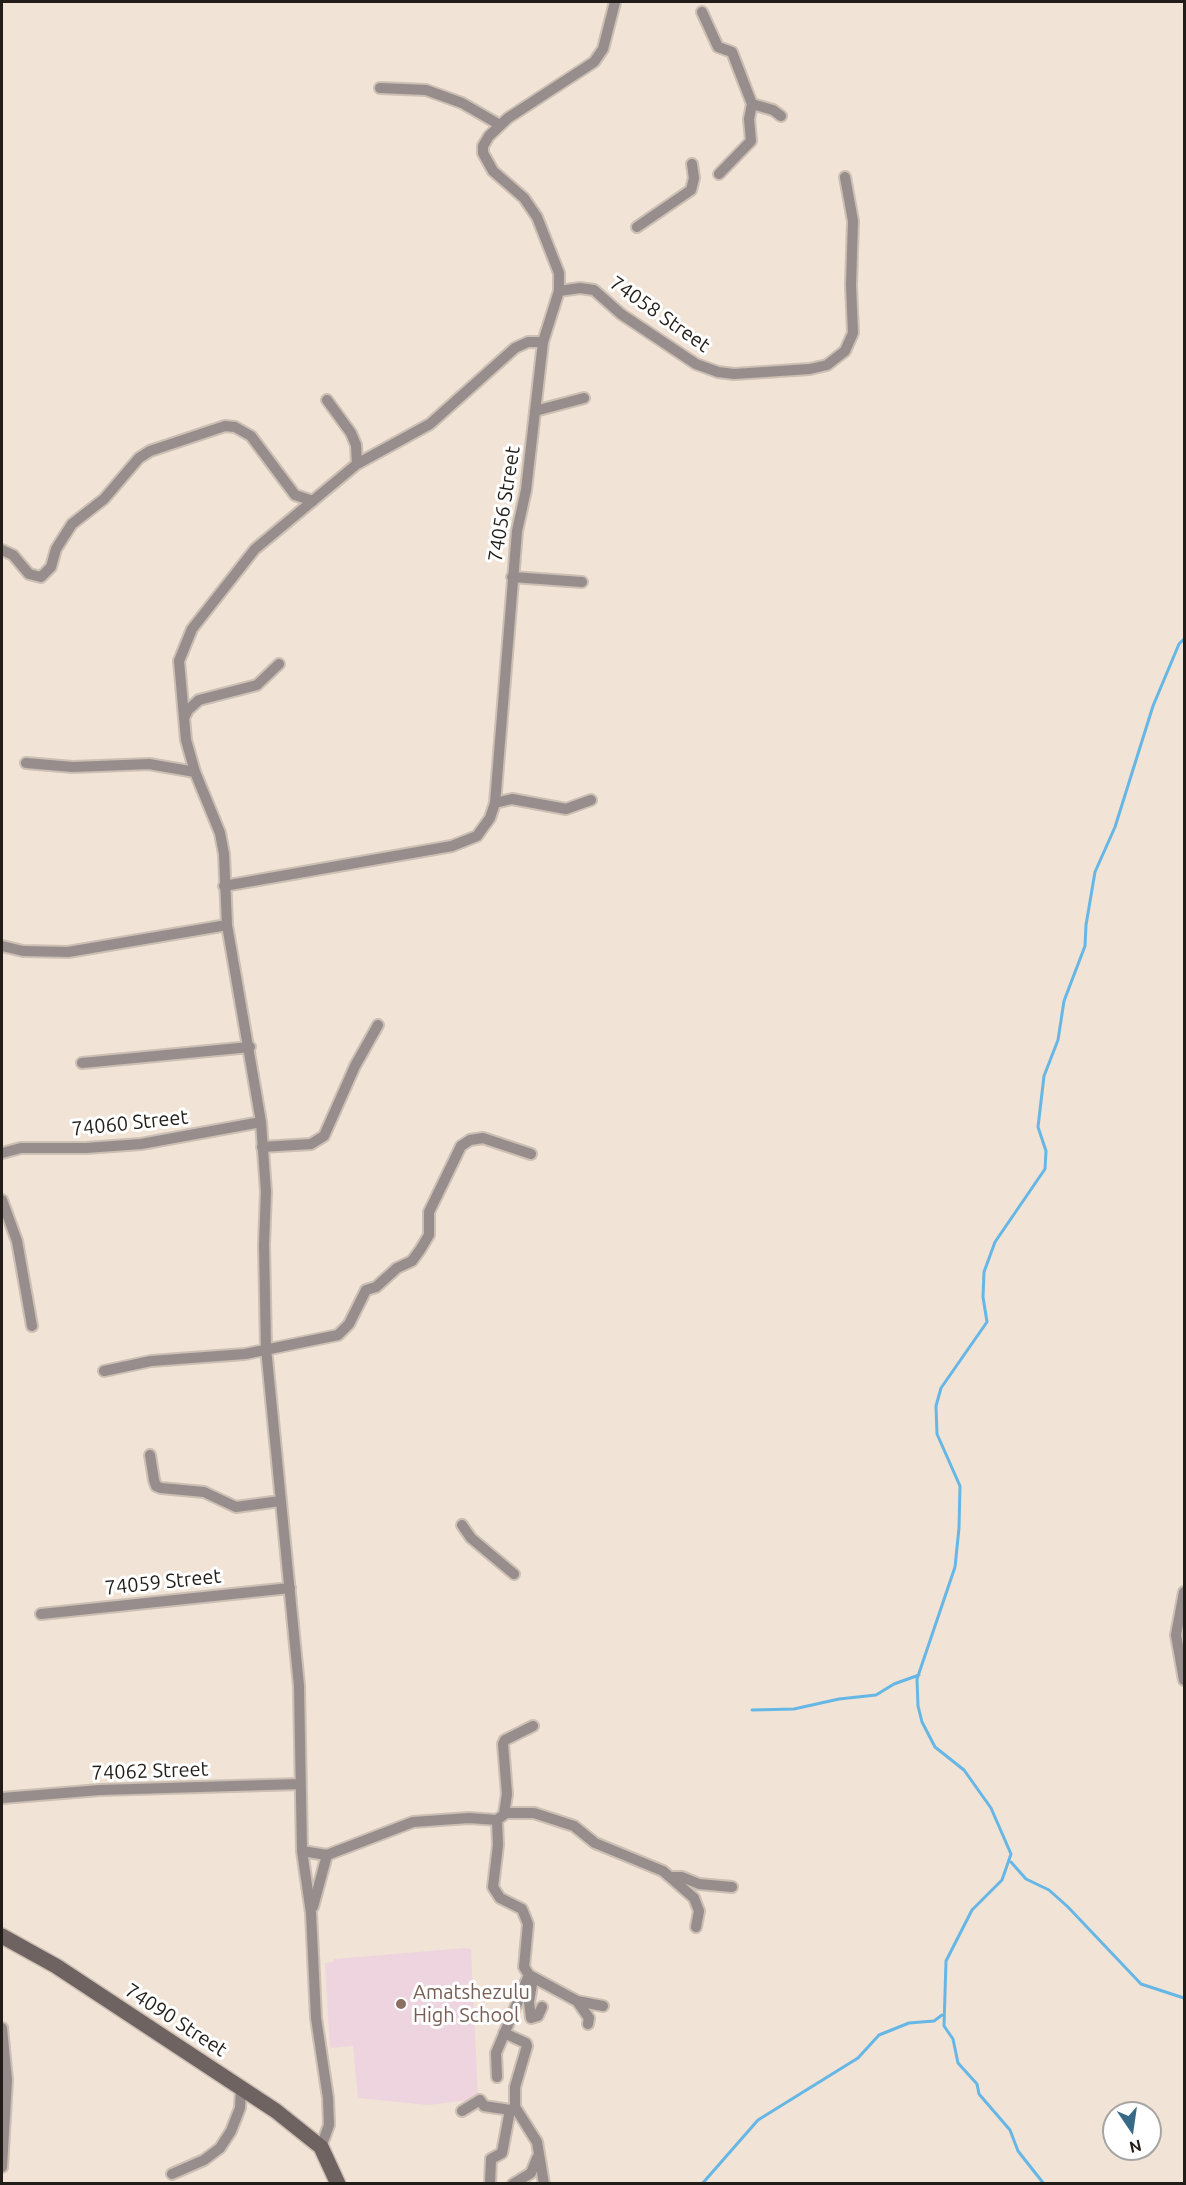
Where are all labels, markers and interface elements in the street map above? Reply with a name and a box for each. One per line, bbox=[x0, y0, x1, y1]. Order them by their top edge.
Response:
street label: 74058 Street bbox=[605, 271, 715, 357]
street label: 74056 Street bbox=[483, 444, 525, 564]
street label: 74060 Street bbox=[71, 1105, 189, 1141]
street label: 74059 Street bbox=[104, 1564, 222, 1600]
street label: 74062 Street bbox=[91, 1757, 209, 1785]
street label: 74090 Street bbox=[120, 1978, 232, 2062]
place label: Amatshezulu High School bbox=[413, 1980, 530, 2027]
marker: Amatshezulu High School bbox=[394, 1997, 408, 2011]
north arrow bbox=[1102, 2101, 1162, 2161]
text: N bbox=[1128, 2136, 1143, 2157]

